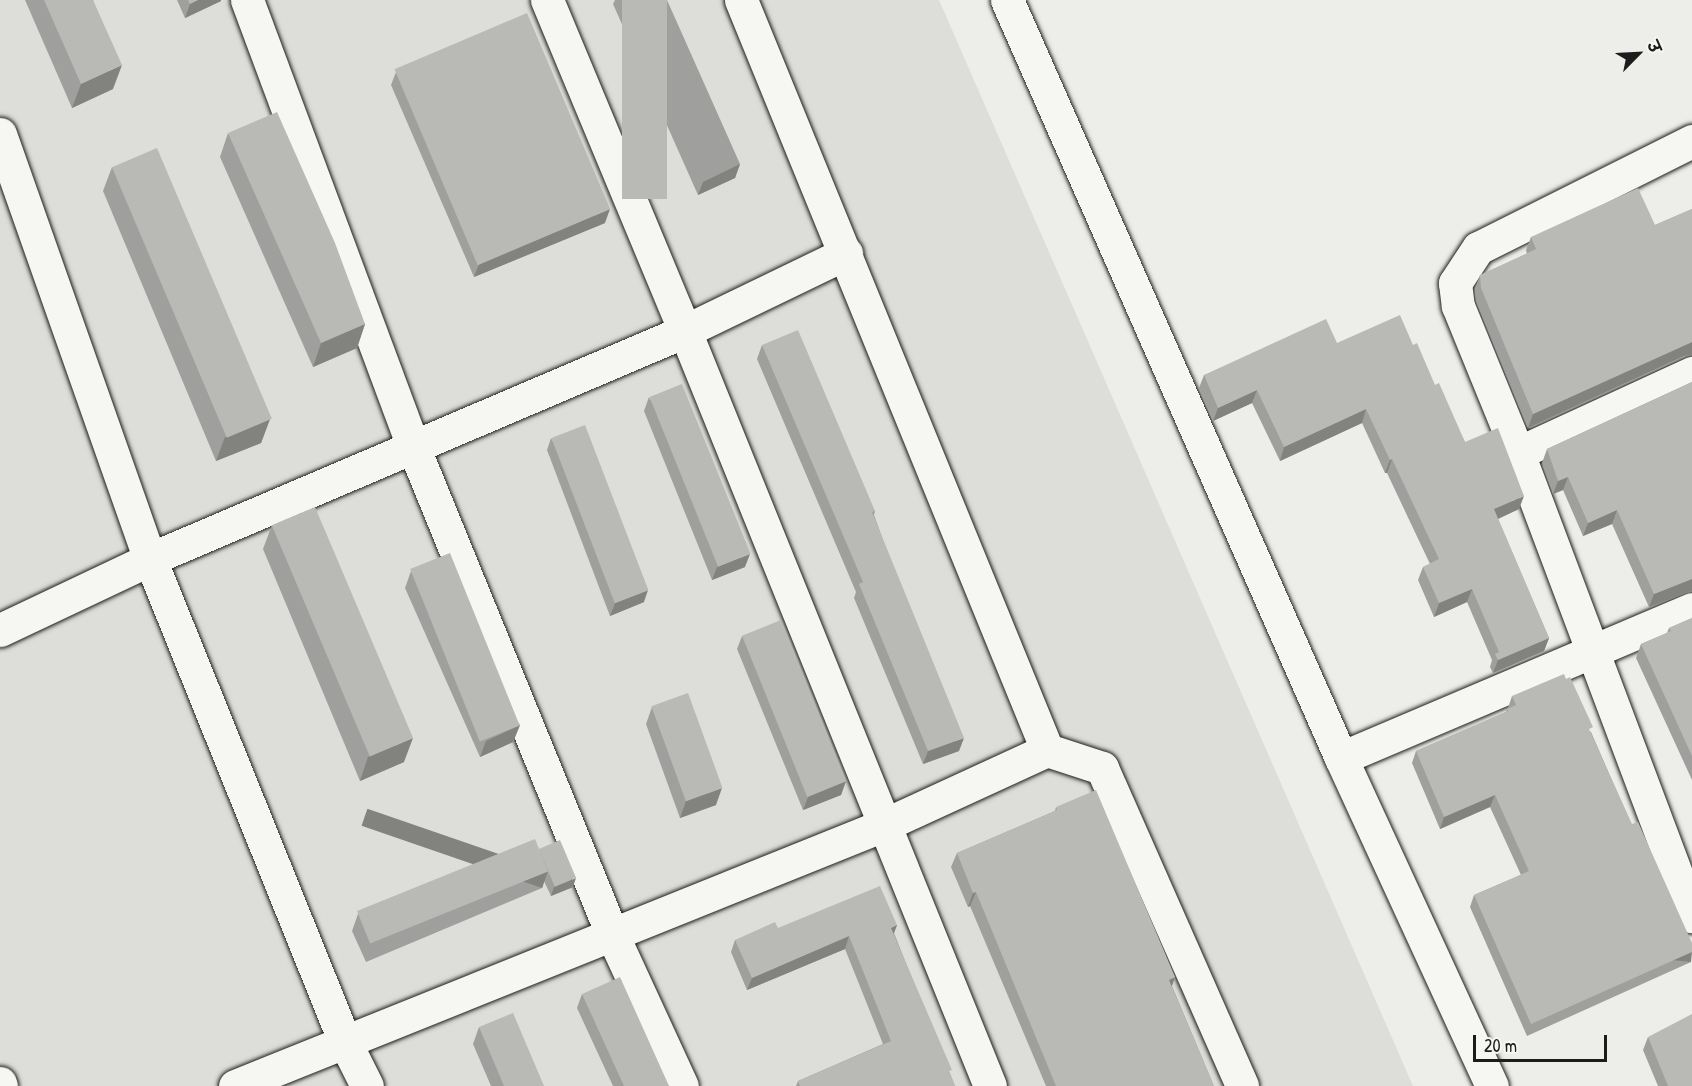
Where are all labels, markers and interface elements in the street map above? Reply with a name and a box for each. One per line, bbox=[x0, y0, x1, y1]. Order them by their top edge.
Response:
north arrow bbox=[1608, 24, 1668, 84]
text: उ bbox=[1642, 37, 1667, 56]
scale bar bbox=[1476, 1023, 1610, 1061]
text: 20 m bbox=[1484, 1033, 1517, 1058]

